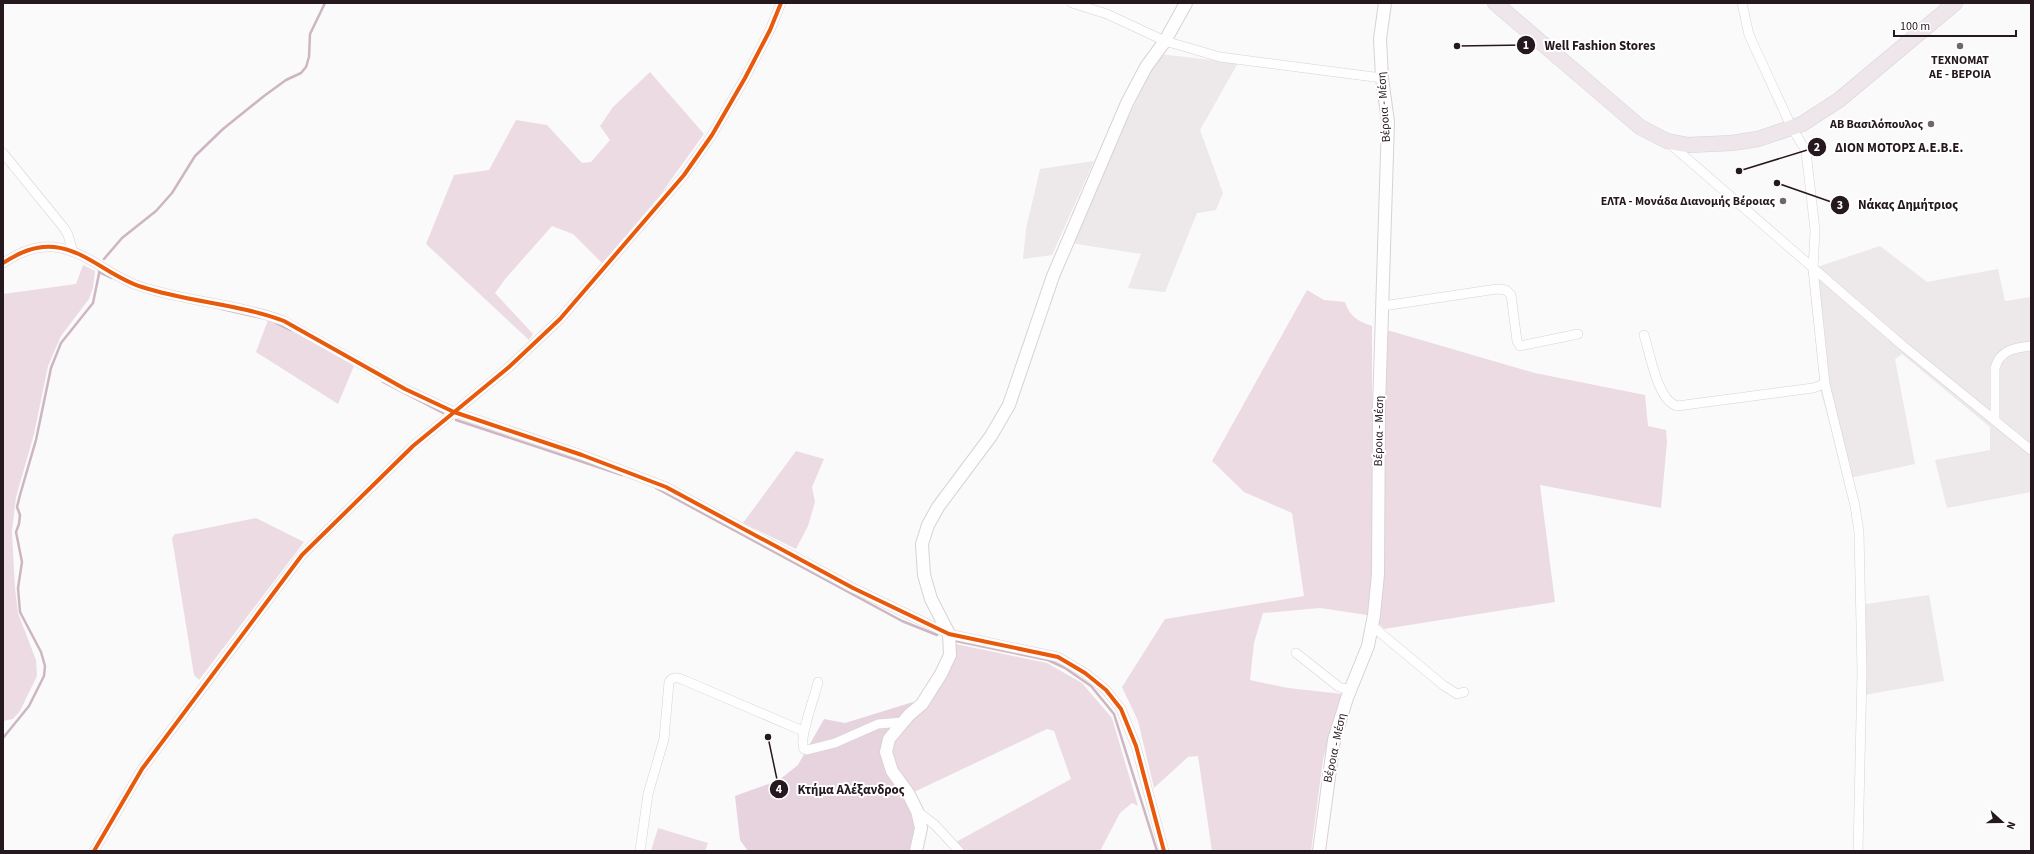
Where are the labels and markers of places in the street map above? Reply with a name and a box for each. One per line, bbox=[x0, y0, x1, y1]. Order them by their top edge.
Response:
callout: Well Fashion Stores bbox=[1516, 33, 1663, 58]
marker: ΤΕΧΝΟΜΑΤ ΑΕ - ΒΕΡΟΙΑ bbox=[1955, 41, 1965, 51]
place label: ΤΕΧΝΟΜΑΤ ΑΕ - ΒΕΡΟΙΑ bbox=[1928, 52, 1991, 83]
place label: ΑΒ Βασιλόπουλος bbox=[1829, 116, 1924, 133]
marker: ΑΒ Βασιλόπουλος bbox=[1926, 119, 1936, 129]
callout: ΔΙΟΝ ΜΟΤΟΡΣ Α.Ε.Β.Ε. bbox=[1807, 134, 1971, 159]
callout: Νάκας Δημήτριος bbox=[1830, 192, 1966, 217]
place label: ΕΛΤΑ - Μονάδα Διανομής Βέροιας bbox=[1601, 193, 1776, 210]
marker: ΕΛΤΑ - Μονάδα Διανομής Βέροιας bbox=[1778, 196, 1788, 206]
callout: Κτήμα Αλέξανδρος bbox=[769, 776, 912, 801]

